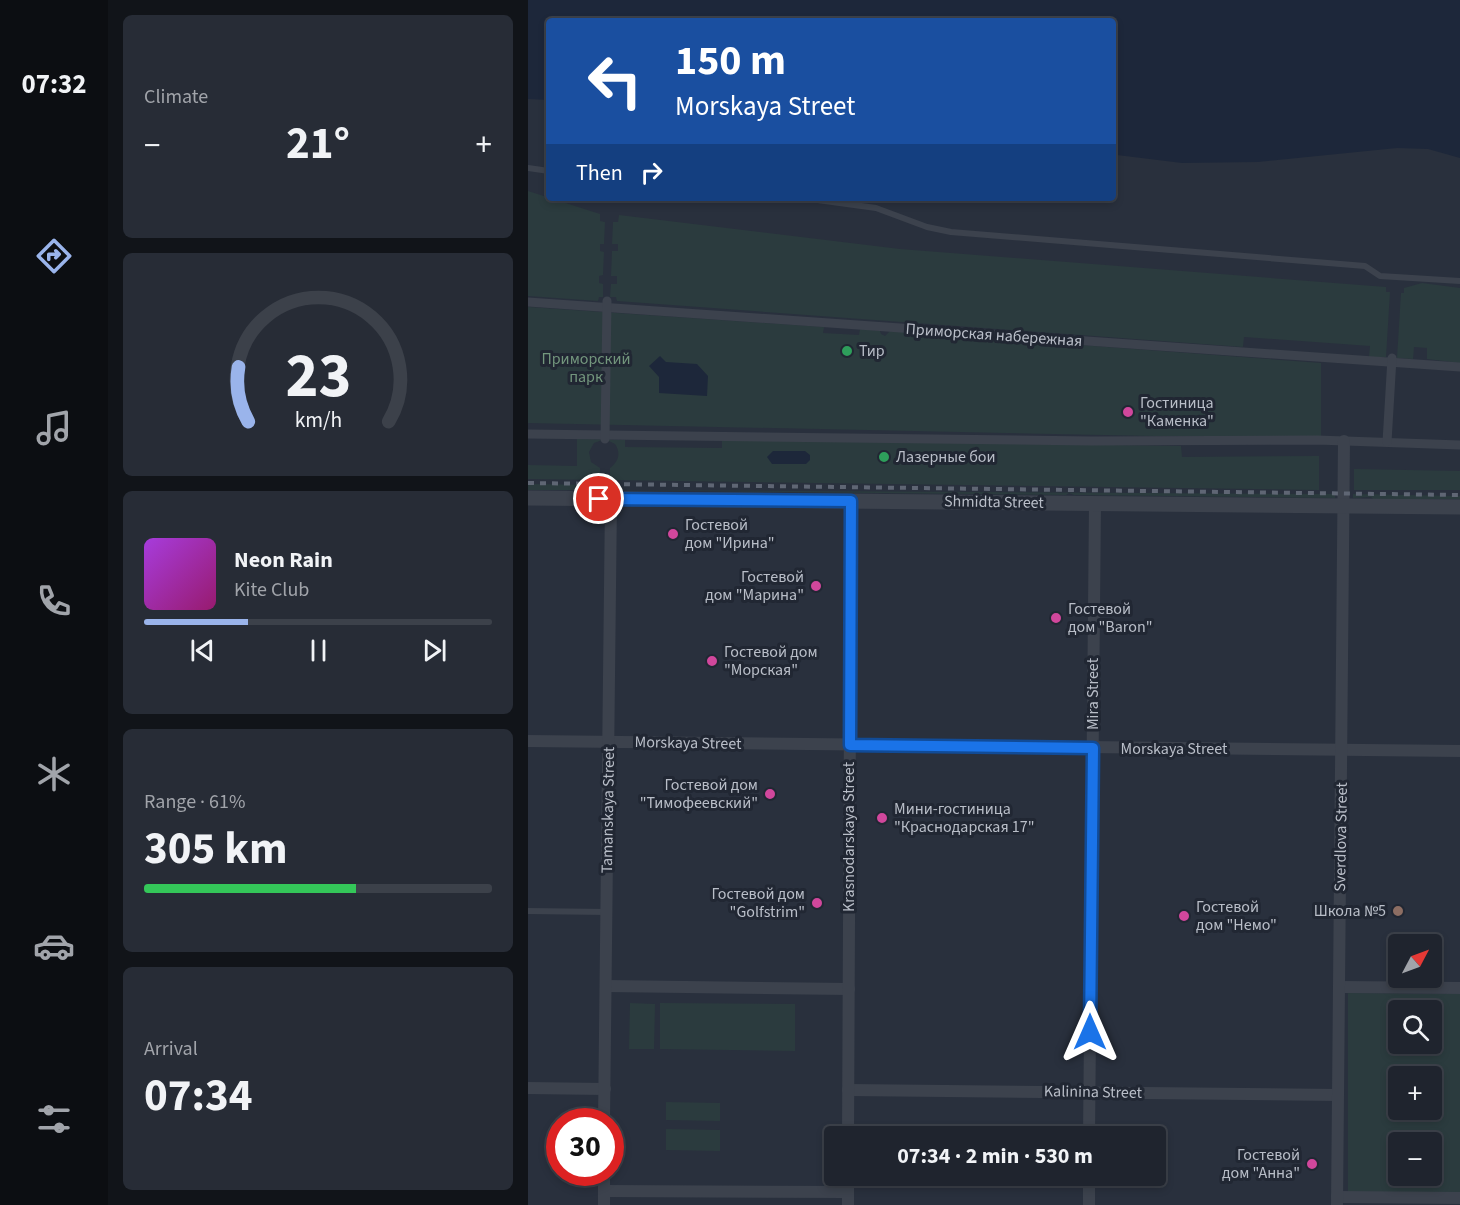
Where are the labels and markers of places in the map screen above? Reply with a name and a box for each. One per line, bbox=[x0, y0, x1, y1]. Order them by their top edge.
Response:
place label: Тир bbox=[859, 340, 885, 362]
marker: Тир bbox=[840, 344, 854, 358]
place label: Гостиница "Каменка" bbox=[1140, 392, 1214, 432]
marker: Гостиница "Каменка" bbox=[1121, 405, 1135, 419]
place label: Лазерные бои bbox=[896, 446, 996, 468]
marker: Лазерные бои bbox=[877, 450, 891, 464]
pin bbox=[573, 473, 624, 524]
place label: Гостевой дом "Ирина" bbox=[685, 514, 775, 554]
marker: Гостевой дом "Ирина" bbox=[666, 527, 680, 541]
place label: Гостевой дом "Марина" bbox=[705, 566, 804, 606]
marker: Гостевой дом "Марина" bbox=[809, 579, 823, 593]
place label: Гостевой дом "Baron" bbox=[1068, 598, 1152, 638]
marker: Гостевой дом "Baron" bbox=[1049, 611, 1063, 625]
place label: Гостевой дом "Морская" bbox=[724, 641, 818, 681]
marker: Гостевой дом "Морская" bbox=[705, 654, 719, 668]
place label: Гостевой дом "Тимофеевский" bbox=[640, 774, 758, 814]
marker: Гостевой дом "Тимофеевский" bbox=[763, 787, 777, 801]
place label: Мини-гостиница "Краснодарская 17" bbox=[894, 798, 1035, 838]
marker: Мини-гостиница "Краснодарская 17" bbox=[875, 811, 889, 825]
place label: Гостевой дом "Golfstrim" bbox=[711, 883, 805, 923]
marker: Гостевой дом "Golfstrim" bbox=[810, 896, 824, 910]
place label: Гостевой дом "Немо" bbox=[1196, 896, 1277, 936]
place label: Школа №5 bbox=[1314, 900, 1386, 922]
marker: Школа №5 bbox=[1391, 904, 1405, 918]
marker: Гостевой дом "Немо" bbox=[1177, 909, 1191, 923]
place label: Гостевой дом "Анна" bbox=[1222, 1144, 1300, 1184]
marker: Гостевой дом "Анна" bbox=[1305, 1157, 1319, 1171]

